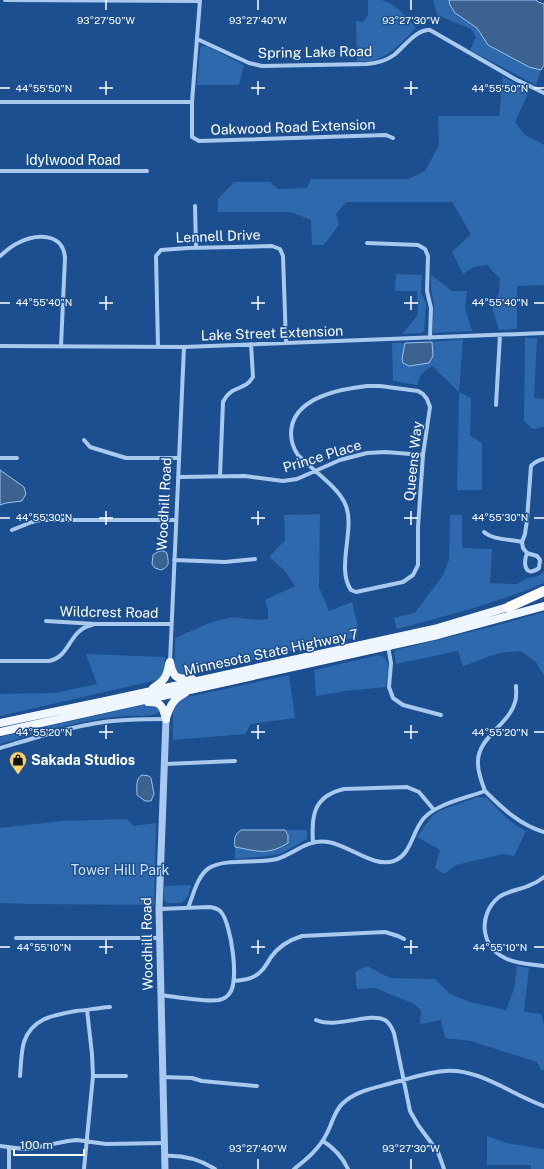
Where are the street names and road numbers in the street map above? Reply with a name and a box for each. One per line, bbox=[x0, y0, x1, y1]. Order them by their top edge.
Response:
street label: Spring Lake Road bbox=[258, 43, 372, 61]
street label: Oakwood Road Extension bbox=[210, 116, 376, 138]
street label: Idylwood Road bbox=[25, 152, 121, 168]
street label: Lennell Drive bbox=[175, 227, 261, 245]
street label: Lake Street Extension bbox=[200, 323, 344, 343]
street label: Queens Way bbox=[401, 420, 425, 502]
street label: Prince Place bbox=[281, 436, 363, 476]
street label: Woodhill Road bbox=[154, 457, 174, 551]
street label: Wildcrest Road bbox=[59, 603, 159, 621]
street label: Minnesota State Highway 7 bbox=[182, 626, 360, 678]
street label: Woodhill Road bbox=[138, 897, 156, 991]

